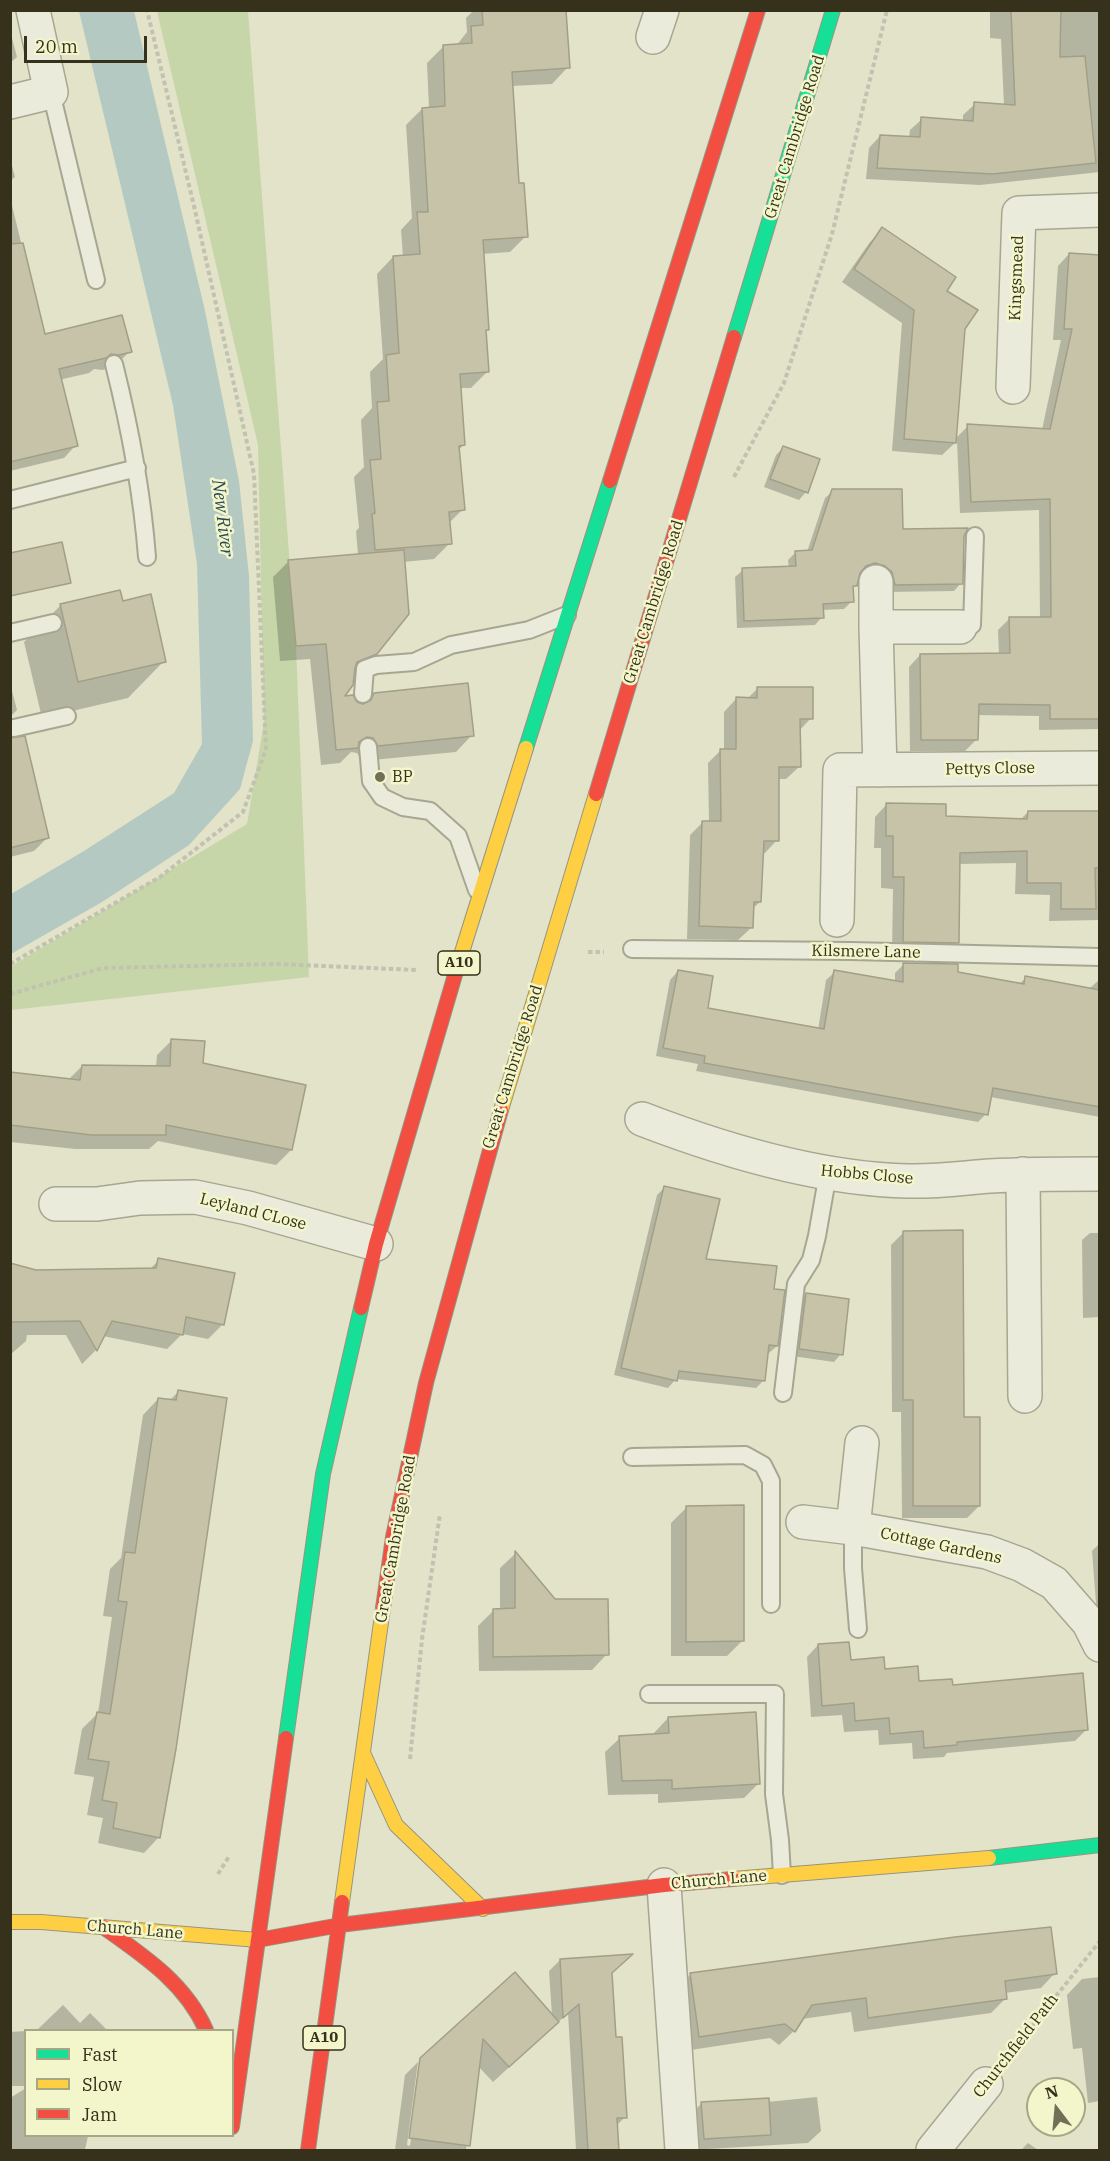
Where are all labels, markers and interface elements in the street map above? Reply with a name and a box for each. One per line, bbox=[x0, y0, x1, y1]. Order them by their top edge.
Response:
scale bar bbox=[27, 24, 150, 62]
text: 20 m bbox=[35, 35, 78, 58]
street label: Great Cambridge Road bbox=[761, 53, 829, 221]
street label: Kingsmead bbox=[1006, 235, 1028, 321]
water label: New River bbox=[207, 478, 237, 558]
street label: Great Cambridge Road bbox=[620, 518, 688, 686]
street label: Pettys Close bbox=[945, 759, 1035, 779]
place label: BP bbox=[392, 767, 413, 787]
marker: BP bbox=[373, 770, 387, 784]
street label: Kilsmere Lane bbox=[811, 941, 921, 963]
road number: A10 bbox=[438, 951, 480, 975]
street label: Great Cambridge Road bbox=[479, 983, 547, 1151]
street label: Hobbs Close bbox=[820, 1161, 914, 1189]
street label: Leyland CLose bbox=[198, 1189, 308, 1235]
street label: Great Cambridge Road bbox=[372, 1454, 420, 1624]
street label: Cottage Gardens bbox=[878, 1524, 1004, 1568]
street label: Church Lane bbox=[670, 1866, 768, 1894]
street label: Church Lane bbox=[86, 1916, 184, 1944]
street label: Churchfield Path bbox=[969, 1990, 1063, 2102]
road number: A10 bbox=[303, 2026, 345, 2050]
legend bbox=[24, 2029, 234, 2137]
text: Fast bbox=[82, 2043, 117, 2066]
text: Slow bbox=[82, 2073, 122, 2096]
north arrow bbox=[1026, 2077, 1086, 2137]
text: N bbox=[1043, 2080, 1060, 2103]
text: Jam bbox=[82, 2103, 117, 2126]

